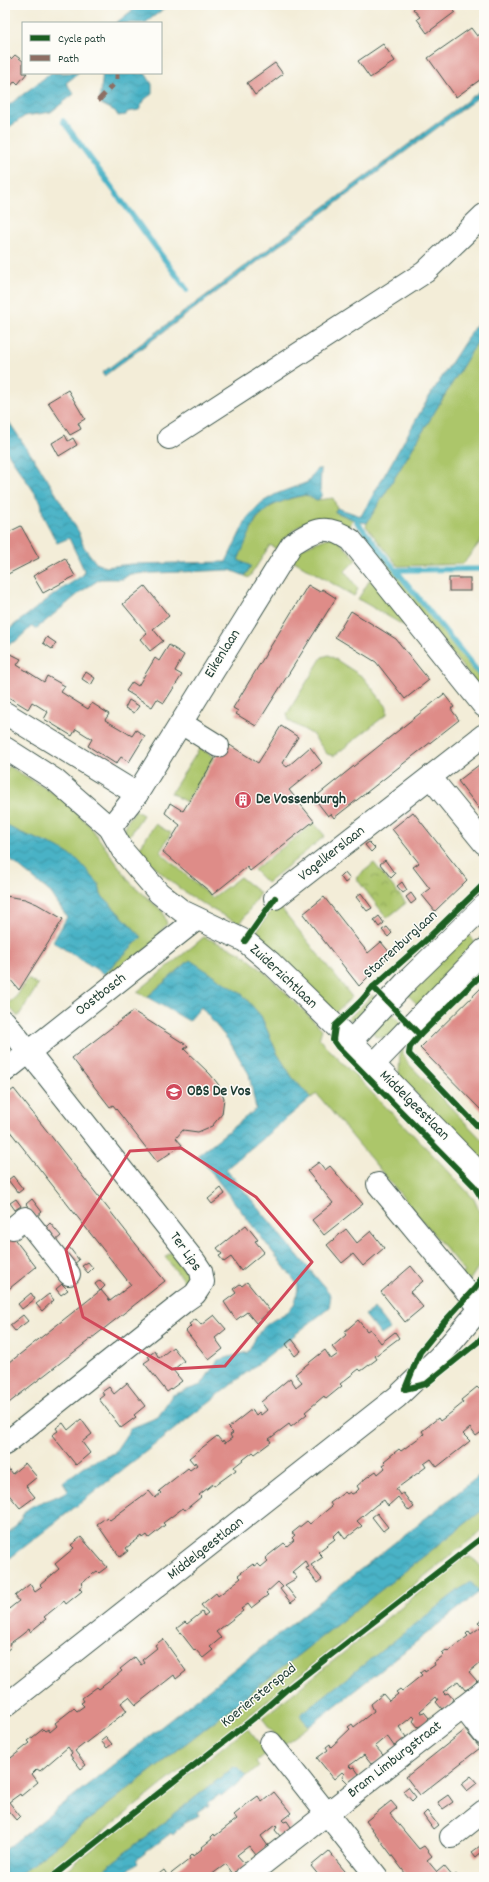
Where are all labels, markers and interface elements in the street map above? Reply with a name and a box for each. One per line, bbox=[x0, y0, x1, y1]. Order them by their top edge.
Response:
legend bbox=[22, 22, 162, 74]
text: Cycle path bbox=[58, 31, 106, 48]
text: Path bbox=[58, 51, 79, 68]
street label: Eikenlaan bbox=[199, 625, 247, 683]
place label: De Vossenburgh bbox=[256, 789, 346, 811]
building icon: De Vossenburgh bbox=[233, 790, 253, 810]
street label: Vogelkerslaan bbox=[294, 821, 370, 887]
street label: Starrenburglaan bbox=[359, 905, 443, 984]
street label: Zuiderzichtlaan bbox=[244, 939, 322, 1015]
street label: Oostbosch bbox=[71, 968, 131, 1022]
street label: Middelgeestlaan bbox=[374, 1066, 454, 1146]
place label: OBS De Vos bbox=[187, 1081, 251, 1103]
school or university icon: OBS De Vos bbox=[164, 1082, 184, 1102]
street label: Ter Lips bbox=[163, 1228, 207, 1276]
street label: Middelgeestlaan bbox=[163, 1512, 249, 1586]
street label: Koeriersterspad bbox=[216, 1659, 302, 1733]
street label: Bram Limburgstraat bbox=[343, 1716, 447, 1804]

